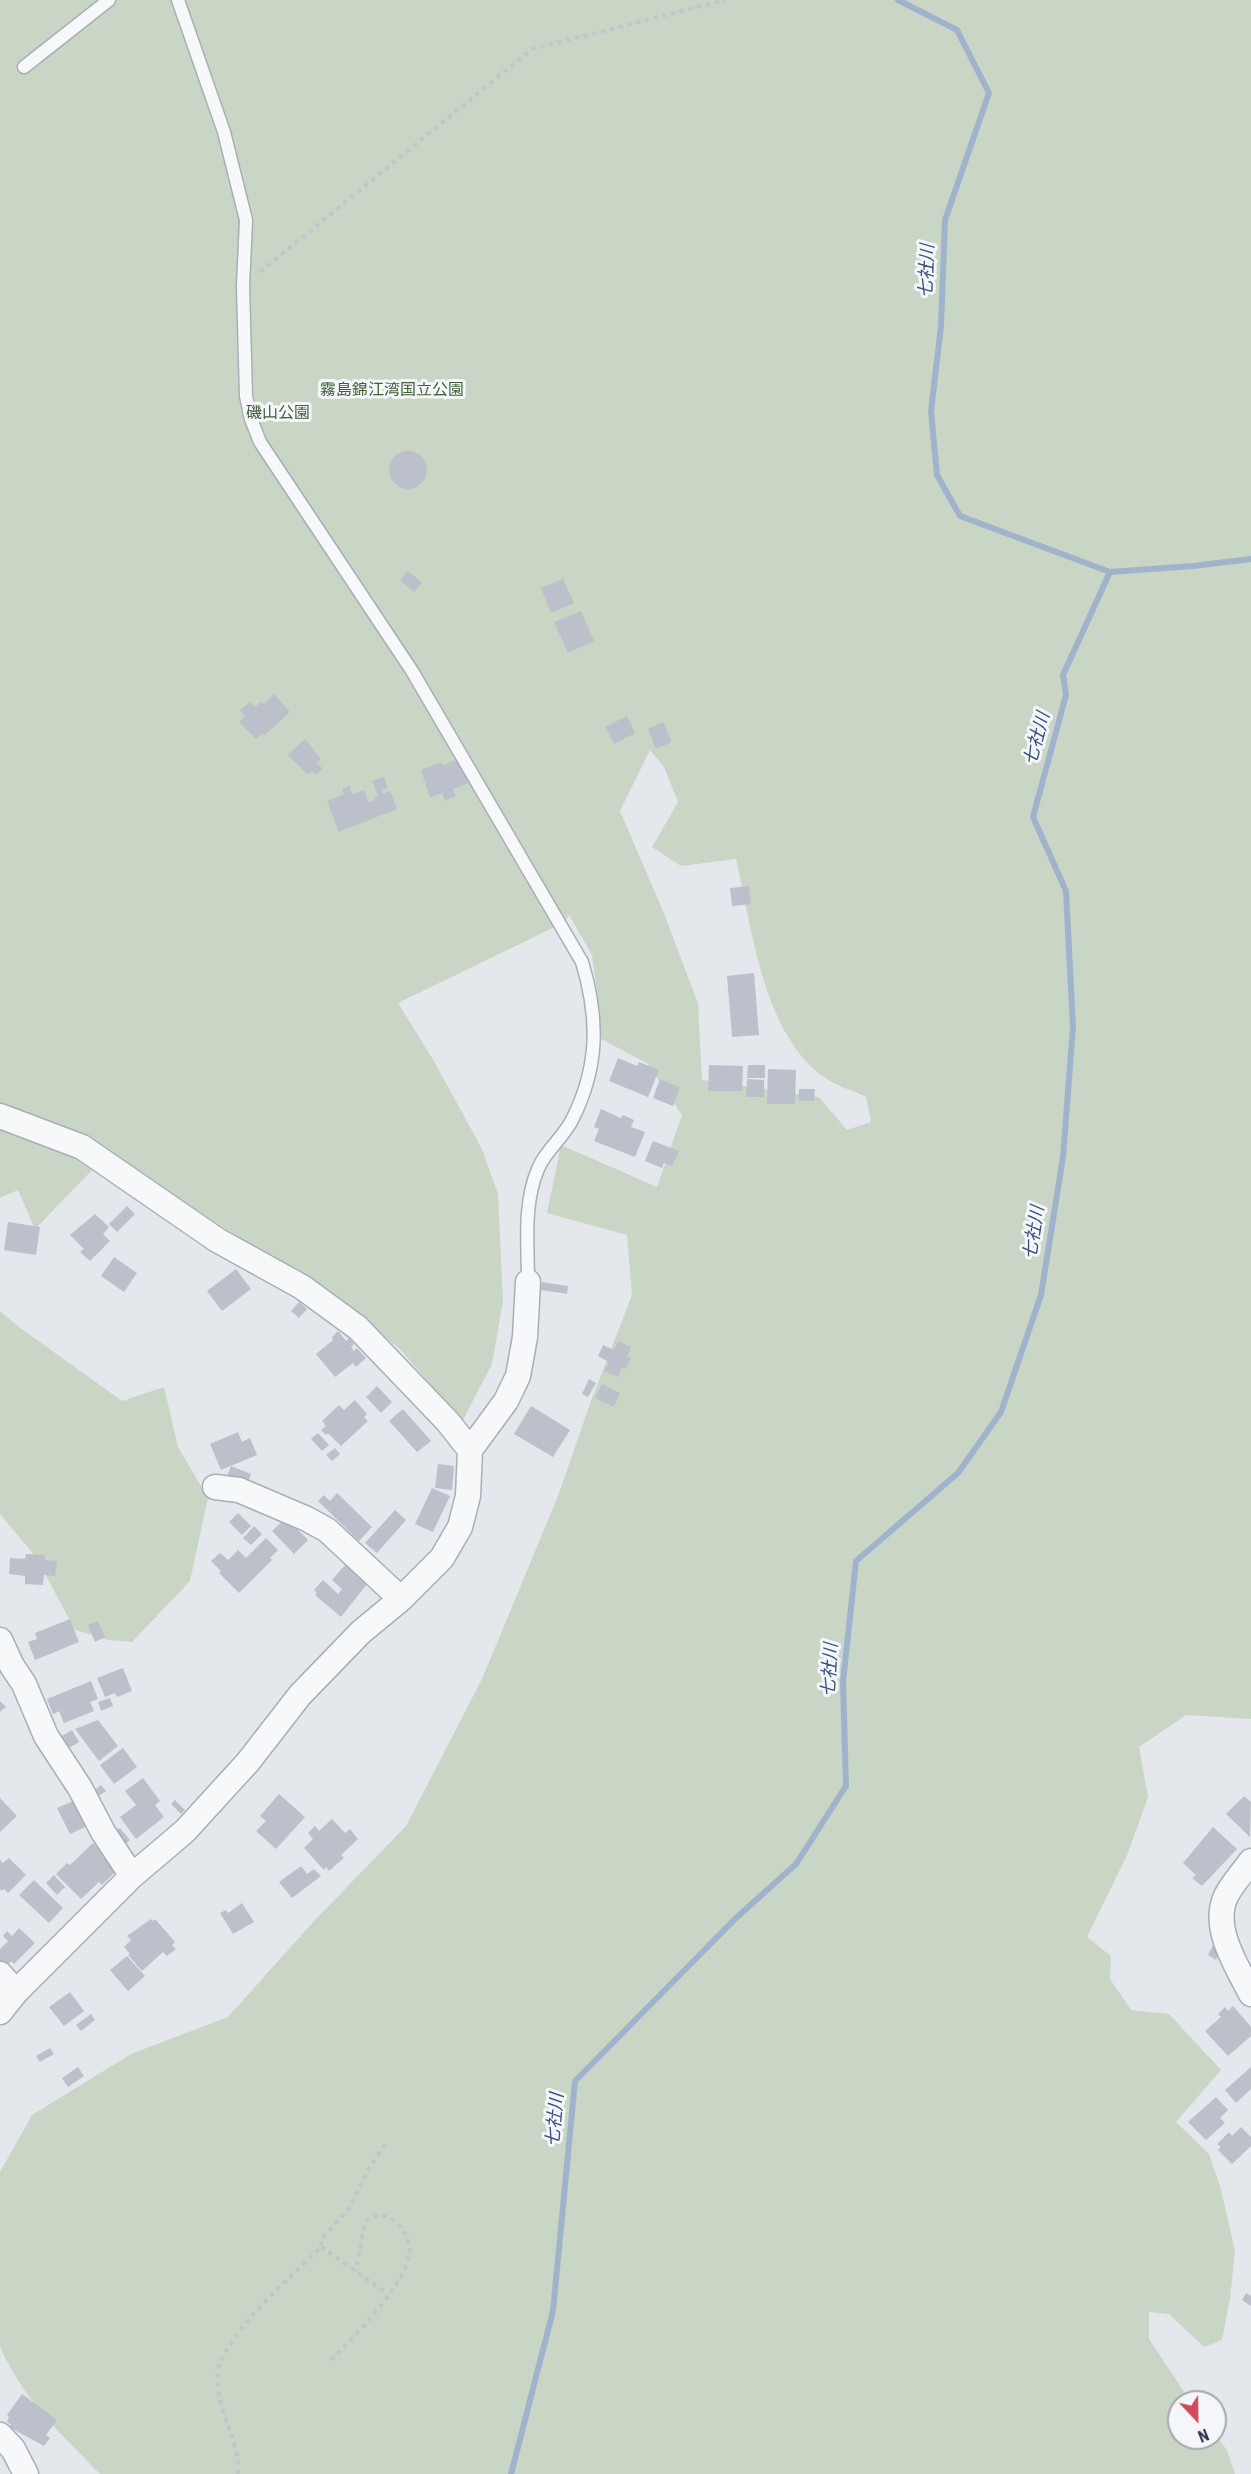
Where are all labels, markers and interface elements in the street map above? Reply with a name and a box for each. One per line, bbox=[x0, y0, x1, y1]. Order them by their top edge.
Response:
water label: 七社川 bbox=[916, 244, 940, 298]
park label: 霧島錦江湾国立公園 bbox=[320, 381, 464, 401]
park label: 磯山公園 bbox=[246, 404, 310, 424]
water label: 七社川 bbox=[1021, 710, 1055, 768]
water label: 七社川 bbox=[1020, 1205, 1050, 1261]
water label: 七社川 bbox=[819, 1642, 843, 1698]
water label: 七社川 bbox=[543, 2092, 569, 2148]
north arrow bbox=[1167, 2390, 1227, 2450]
text: N bbox=[1195, 2425, 1211, 2446]

